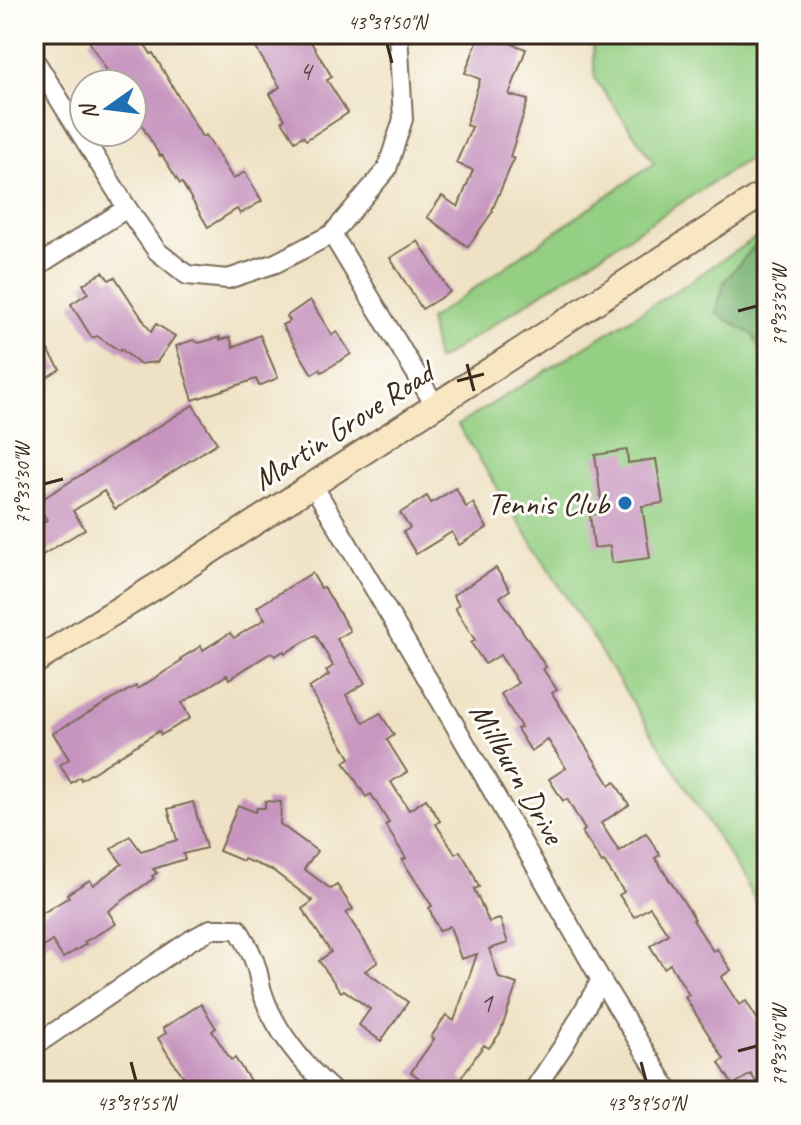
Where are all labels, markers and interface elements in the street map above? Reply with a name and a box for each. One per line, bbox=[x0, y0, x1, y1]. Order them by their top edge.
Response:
text: 43°39'50"N bbox=[348, 10, 429, 35]
house number: 4 bbox=[299, 53, 314, 88]
north arrow bbox=[68, 68, 148, 148]
text: N bbox=[74, 99, 105, 123]
text: 79°33'30"W bbox=[767, 262, 792, 347]
street label: Martin Grove Road bbox=[245, 350, 445, 500]
text: 79°33'30"W bbox=[10, 440, 35, 525]
place label: Tennis Club bbox=[487, 483, 611, 524]
marker: Tennis Club bbox=[616, 494, 634, 512]
street label: Millburn Drive bbox=[460, 695, 575, 853]
house number: 1 bbox=[480, 985, 494, 1020]
text: 79°33'40"W bbox=[767, 1002, 792, 1087]
text: 43°39'55"N bbox=[97, 1091, 178, 1116]
text: 43°39'50"N bbox=[607, 1091, 688, 1116]

